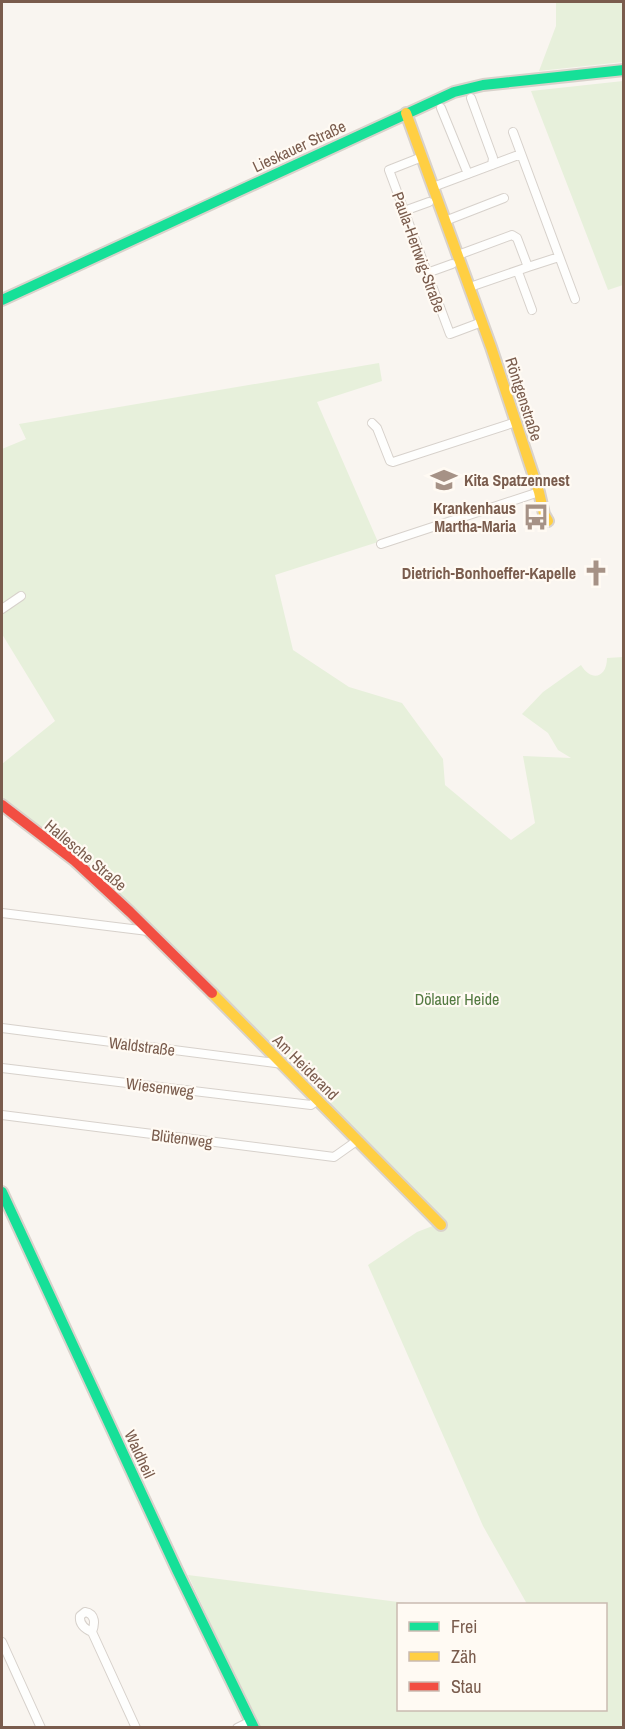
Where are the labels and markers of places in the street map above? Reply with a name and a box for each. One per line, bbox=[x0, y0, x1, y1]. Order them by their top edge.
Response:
school or university icon: Kita Spatzennest bbox=[429, 465, 459, 495]
place label: Kita Spatzennest bbox=[464, 469, 570, 491]
place label: Krankenhaus Martha-Maria bbox=[433, 497, 517, 537]
bus stop icon: Krankenhaus Martha-Maria bbox=[521, 502, 551, 532]
church icon: Dietrich-Bonhoeffer-Kapelle bbox=[581, 558, 611, 588]
place label: Dietrich-Bonhoeffer-Kapelle bbox=[402, 562, 576, 584]

